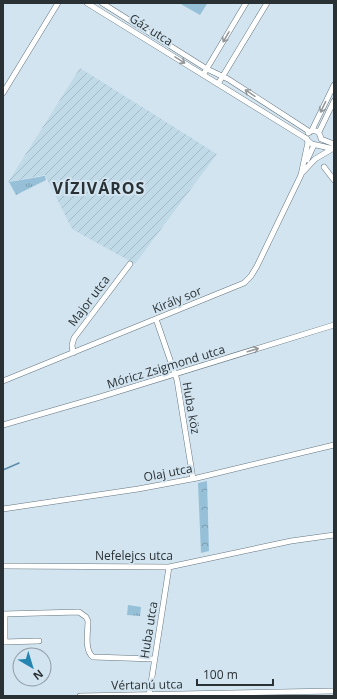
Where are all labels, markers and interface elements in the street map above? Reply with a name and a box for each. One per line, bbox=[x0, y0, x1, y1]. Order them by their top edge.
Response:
street label: Gáz utca bbox=[126, 10, 176, 50]
one-way arrow bbox=[222, 31, 230, 42]
one-way arrow bbox=[174, 57, 186, 65]
one-way arrow bbox=[244, 89, 255, 98]
one-way arrow bbox=[319, 101, 326, 113]
district label: VÍZIVÁROS bbox=[53, 177, 145, 199]
street label: Major utca bbox=[64, 272, 113, 330]
street label: Király sor bbox=[150, 282, 204, 317]
street label: Móricz Zsigmond utca bbox=[105, 340, 227, 393]
one-way arrow bbox=[246, 346, 259, 353]
street label: Huba köz bbox=[179, 381, 204, 436]
street label: Olaj utca bbox=[142, 459, 194, 486]
street label: Nefelejcs utca bbox=[95, 547, 173, 564]
street label: Huba utca bbox=[136, 600, 161, 660]
north arrow bbox=[12, 647, 52, 687]
scale bar bbox=[197, 661, 273, 687]
text: 100 m bbox=[203, 666, 238, 683]
text: N bbox=[30, 667, 47, 684]
street label: Vértanú utca bbox=[111, 675, 183, 694]

